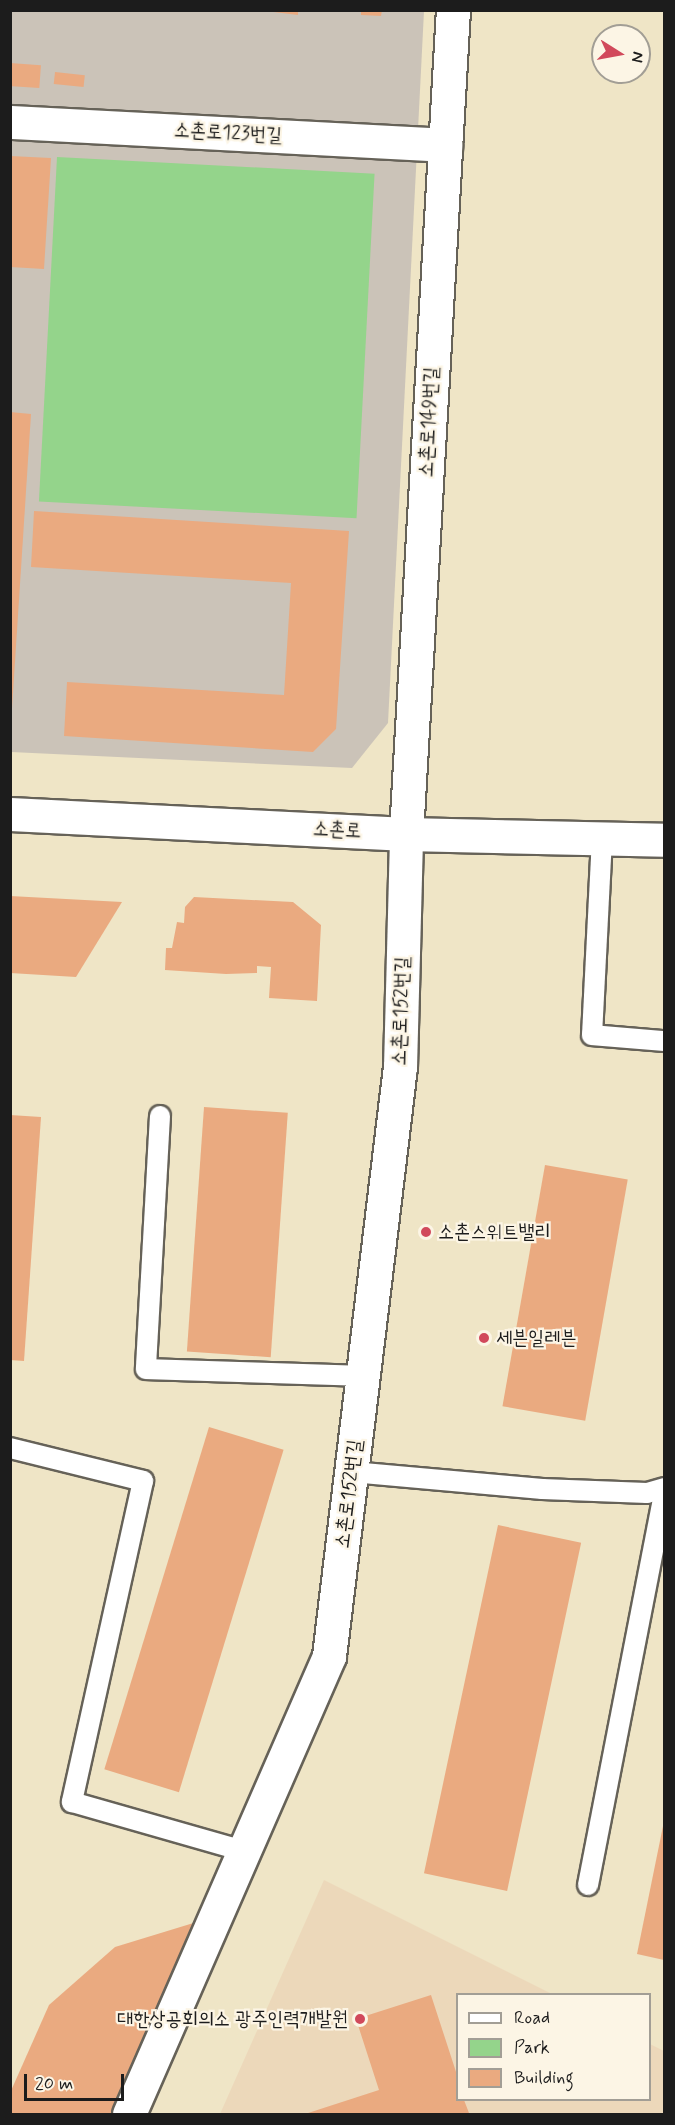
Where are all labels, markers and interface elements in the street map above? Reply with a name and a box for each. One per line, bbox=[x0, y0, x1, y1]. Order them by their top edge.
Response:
north arrow bbox=[591, 24, 651, 84]
text: N bbox=[626, 50, 649, 64]
street label: 소촌로123번길 bbox=[173, 118, 283, 148]
street label: 소촌로149번길 bbox=[414, 366, 444, 478]
street label: 소촌로 bbox=[312, 817, 362, 843]
street label: 소촌로152번길 bbox=[387, 956, 415, 1066]
place label: 소촌스위트밸리 bbox=[438, 1220, 551, 1244]
marker: 소촌스위트밸리 bbox=[419, 1225, 433, 1239]
place label: 세븐일레븐 bbox=[496, 1326, 576, 1350]
marker: 세븐일레븐 bbox=[477, 1331, 491, 1345]
street label: 소촌로152번길 bbox=[330, 1438, 368, 1550]
legend bbox=[456, 1993, 651, 2101]
text: Road bbox=[514, 2006, 550, 2030]
place label: 대한상공회의소 광주인력개발원 bbox=[117, 2007, 348, 2031]
marker: 대한상공회의소 광주인력개발원 bbox=[353, 2012, 367, 2026]
text: Park bbox=[514, 2036, 550, 2060]
scale bar bbox=[27, 2062, 128, 2100]
text: Building bbox=[514, 2066, 574, 2090]
text: 20 m bbox=[35, 2072, 73, 2096]

